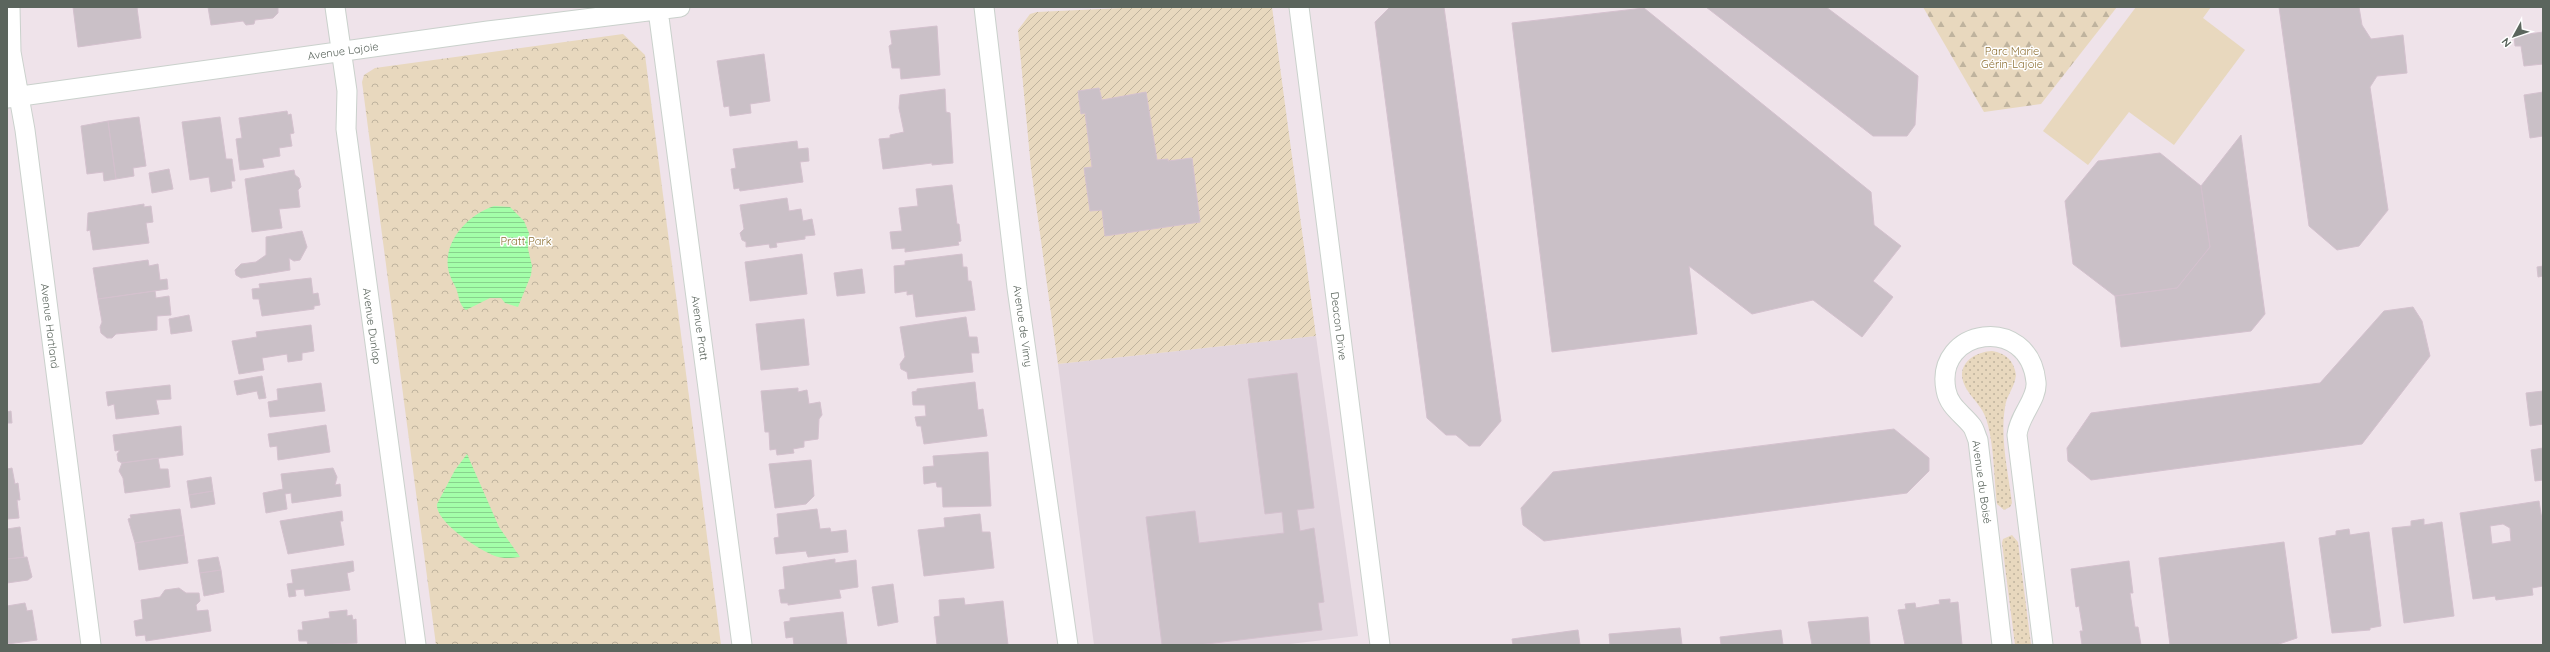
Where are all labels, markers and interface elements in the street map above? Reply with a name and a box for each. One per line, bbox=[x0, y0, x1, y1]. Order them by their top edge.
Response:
north arrow bbox=[2494, 16, 2534, 56]
text: N bbox=[2498, 35, 2514, 50]
street label: Avenue Lajoie bbox=[307, 39, 379, 63]
park label: Parc Marie Gérin-Lajoie bbox=[1981, 44, 2043, 71]
park label: Pratt Park bbox=[500, 234, 552, 248]
street label: Avenue Hartland bbox=[38, 283, 62, 369]
street label: Avenue de Vimy bbox=[1010, 284, 1036, 368]
street label: Avenue Dunlop bbox=[360, 287, 384, 365]
street label: Deacon Drive bbox=[1328, 291, 1350, 361]
street label: Avenue Pratt bbox=[689, 295, 712, 362]
street label: Avenue du Boisé bbox=[1969, 439, 1995, 525]

